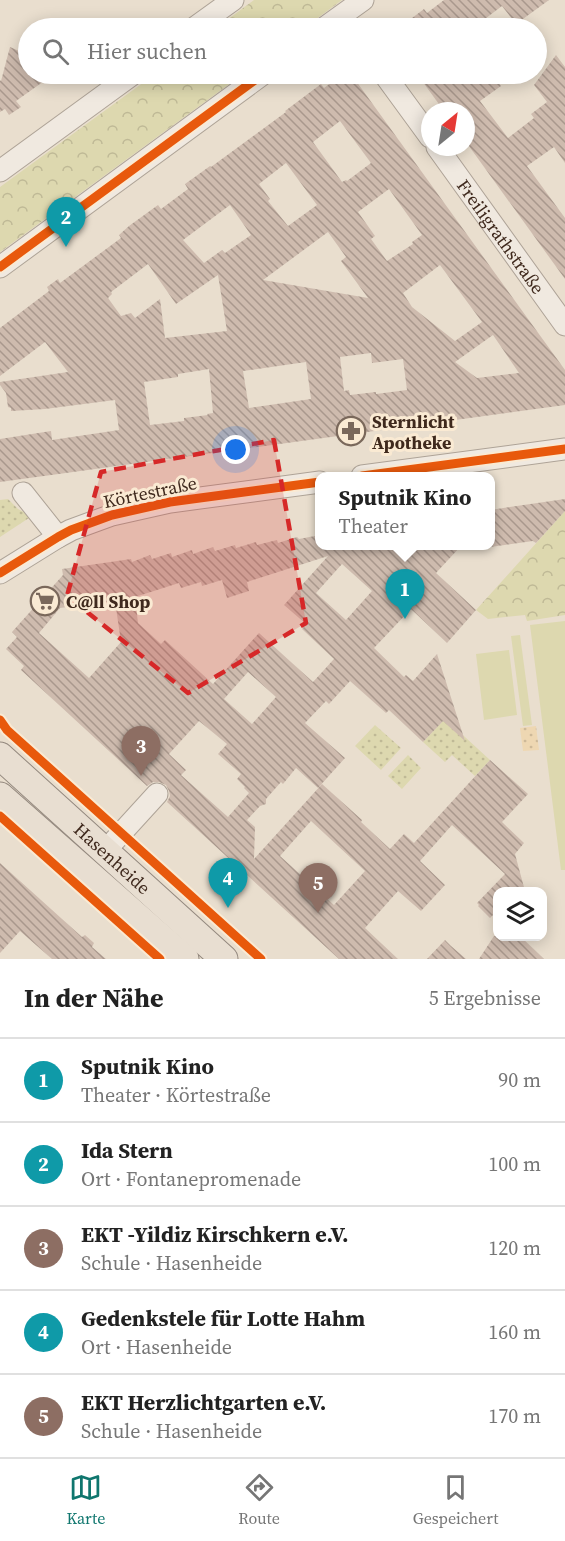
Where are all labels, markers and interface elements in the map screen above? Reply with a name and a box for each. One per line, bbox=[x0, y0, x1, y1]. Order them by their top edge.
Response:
search box bbox=[18, 18, 547, 84]
icon: search bbox=[39, 35, 72, 68]
text: Hier suchen bbox=[87, 36, 207, 66]
north arrow bbox=[421, 102, 475, 156]
street label: Freiligrathstraße bbox=[452, 174, 551, 299]
pin: 2 bbox=[46, 198, 86, 247]
place label: Sternlicht Apotheke bbox=[372, 409, 455, 455]
pharmacy icon: Sternlicht Apotheke bbox=[335, 415, 367, 447]
your location bbox=[221, 435, 250, 464]
street label: Körtestraße bbox=[101, 470, 199, 514]
popup bbox=[315, 472, 495, 550]
text: Sputnik Kino bbox=[339, 482, 471, 512]
text: Theater bbox=[339, 512, 408, 540]
pin: 1 bbox=[386, 570, 424, 619]
supermarket icon: C@ll Shop bbox=[29, 585, 61, 617]
place label: C@ll Shop bbox=[66, 589, 150, 614]
pin: 3 bbox=[122, 726, 160, 776]
street label: Hasenheide bbox=[69, 817, 156, 899]
pin: 4 bbox=[208, 858, 248, 908]
pin: 5 bbox=[298, 864, 338, 913]
map controls bbox=[493, 887, 547, 941]
button: layers bbox=[493, 887, 547, 941]
text: In der Nähe bbox=[24, 980, 164, 1016]
text: 5 Ergebnisse bbox=[429, 984, 541, 1012]
text: Sputnik Kino bbox=[81, 1051, 214, 1081]
text: 1 bbox=[38, 1066, 49, 1094]
text: 90 m bbox=[498, 1066, 541, 1094]
text: Theater · Körtestraße bbox=[81, 1081, 271, 1109]
text: Ida Stern bbox=[81, 1135, 173, 1165]
text: 2 bbox=[38, 1150, 49, 1178]
text: 100 m bbox=[488, 1150, 541, 1178]
text: Ort · Fontanepromenade bbox=[81, 1165, 301, 1193]
text: EKT -Yildiz Kirschkern e.V. bbox=[81, 1219, 349, 1249]
text: 3 bbox=[38, 1234, 49, 1262]
text: 120 m bbox=[488, 1234, 541, 1262]
text: Schule · Hasenheide bbox=[81, 1249, 262, 1277]
text: Gedenkstele für Lotte Hahm bbox=[81, 1303, 365, 1333]
text: 4 bbox=[38, 1318, 49, 1346]
text: 160 m bbox=[488, 1318, 541, 1346]
text: Ort · Hasenheide bbox=[81, 1333, 232, 1361]
text: EKT Herzlichtgarten e.V. bbox=[81, 1387, 326, 1417]
text: 5 bbox=[38, 1402, 49, 1430]
text: 170 m bbox=[488, 1402, 541, 1430]
text: Schule · Hasenheide bbox=[81, 1417, 262, 1445]
tab: Karte bbox=[66, 1471, 105, 1529]
tab: Route bbox=[238, 1471, 280, 1529]
tab: Gespeichert bbox=[413, 1471, 499, 1529]

